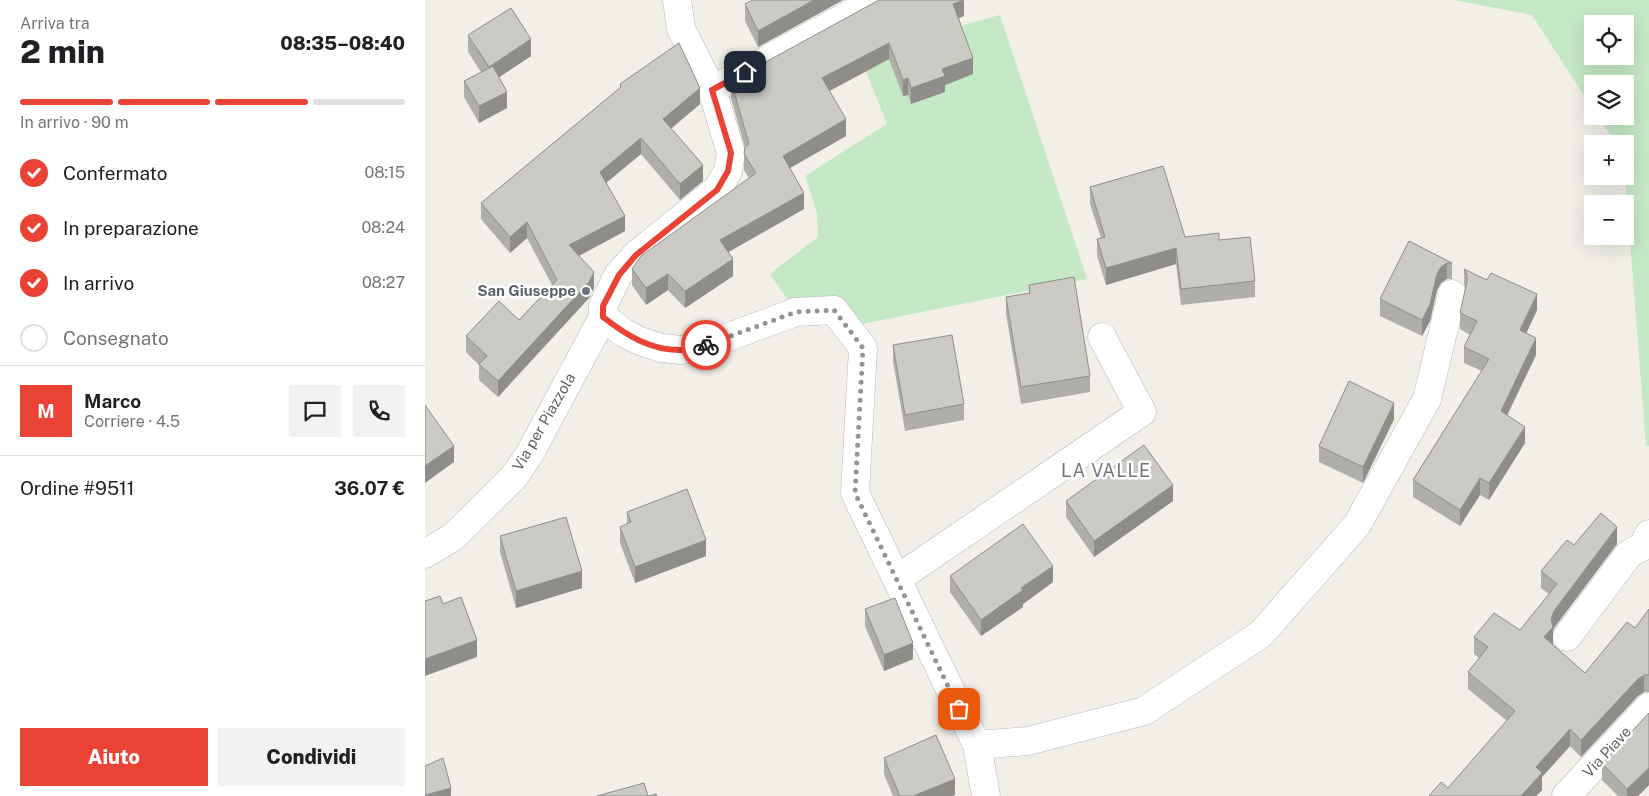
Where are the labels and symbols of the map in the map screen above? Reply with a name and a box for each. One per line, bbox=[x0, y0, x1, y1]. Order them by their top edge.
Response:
pin bbox=[724, 51, 766, 93]
place label: San Giuseppe bbox=[477, 282, 576, 299]
marker: San Giuseppe bbox=[580, 285, 592, 297]
courier bbox=[681, 320, 731, 370]
street label: Via per Piazzola bbox=[509, 370, 578, 474]
district label: LA VALLE bbox=[1061, 460, 1151, 481]
pin bbox=[938, 688, 980, 730]
street label: Via Piave bbox=[1579, 723, 1634, 780]

